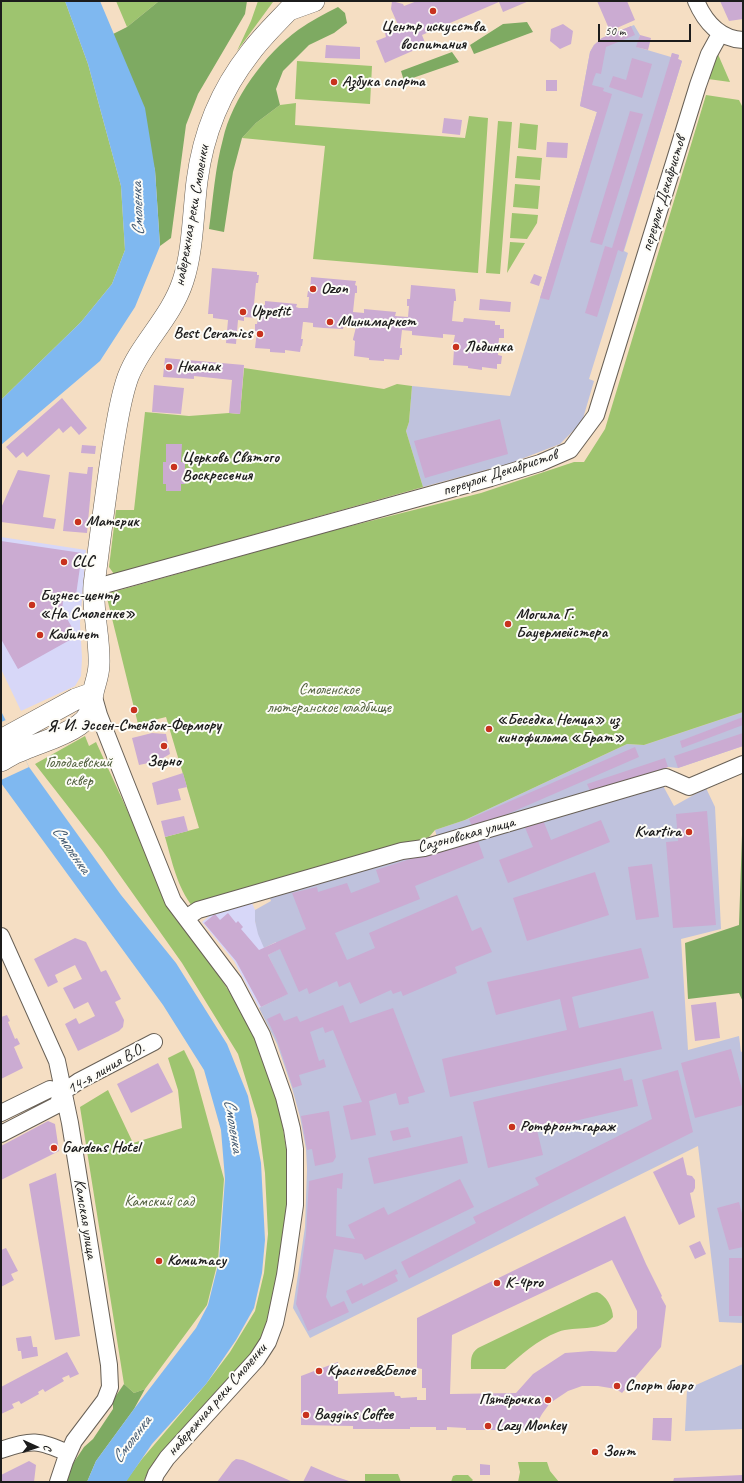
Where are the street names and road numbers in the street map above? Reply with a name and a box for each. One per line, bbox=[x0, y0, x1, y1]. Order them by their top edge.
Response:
street label: переулок Декабристов bbox=[637, 134, 691, 254]
street label: набережная реки Смоленки bbox=[170, 144, 214, 288]
street label: переулок Декабристов bbox=[440, 445, 560, 501]
street label: Сазоновская улица bbox=[415, 813, 517, 857]
street label: 14-я линия В.О. bbox=[64, 1039, 148, 1099]
street label: Камская улица bbox=[69, 1178, 101, 1260]
street label: набережная реки Смоленки bbox=[163, 1340, 271, 1460]

